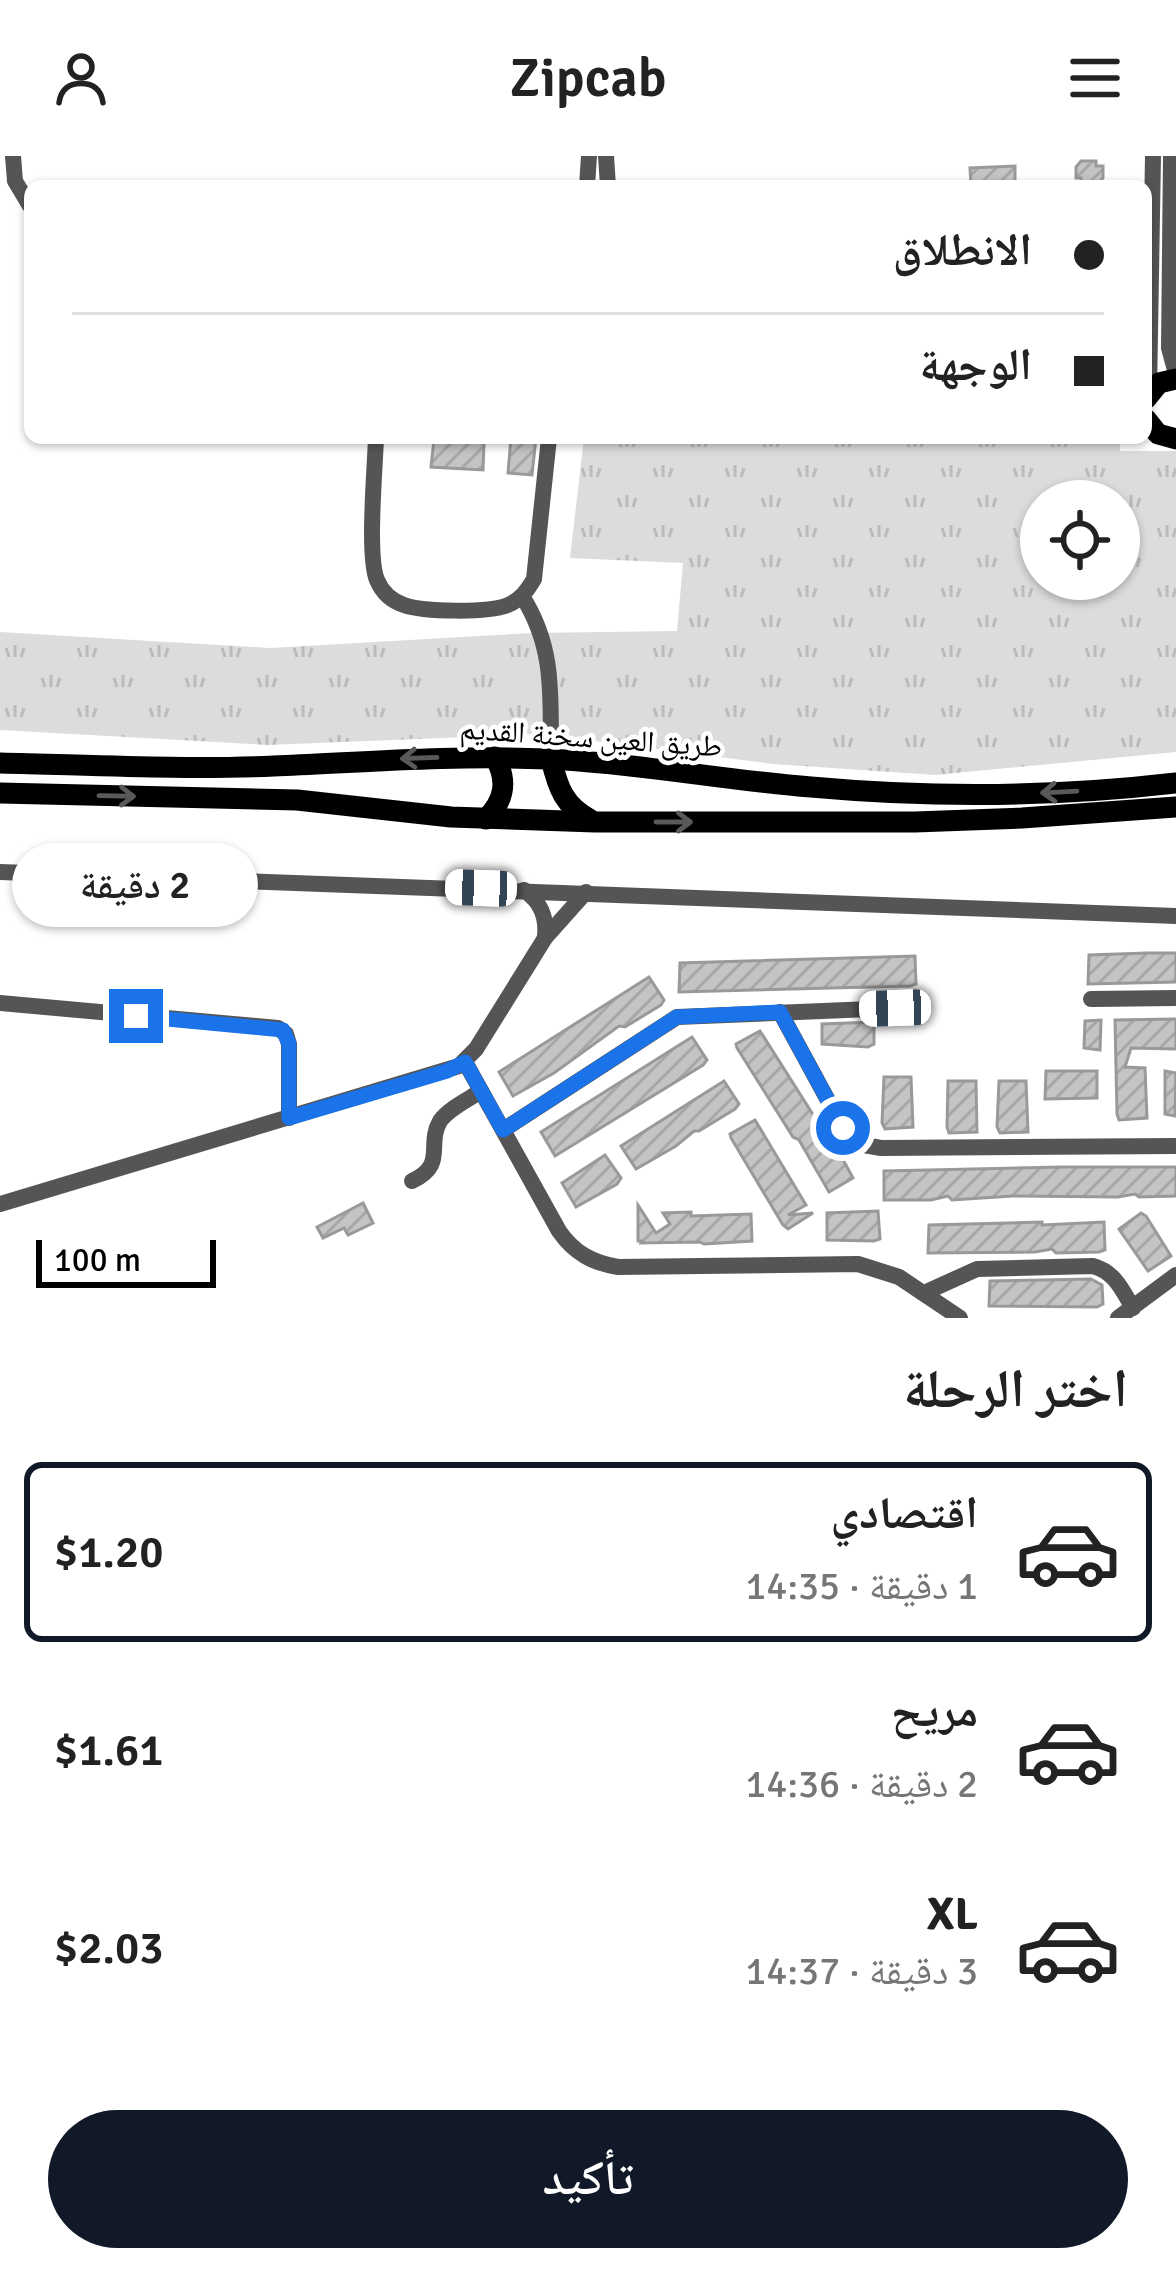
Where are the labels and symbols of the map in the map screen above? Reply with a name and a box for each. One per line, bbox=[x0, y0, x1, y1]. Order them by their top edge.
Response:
street label: طريق العين سخنة القديم bbox=[458, 710, 723, 767]
one-way arrow bbox=[400, 746, 439, 769]
one-way arrow bbox=[1040, 781, 1079, 804]
one-way arrow bbox=[97, 784, 136, 807]
one-way arrow bbox=[654, 811, 693, 833]
callout: 2 دقيقة bbox=[13, 842, 259, 926]
car bbox=[444, 869, 518, 907]
route end bbox=[109, 989, 163, 1043]
car bbox=[858, 989, 932, 1027]
route start bbox=[816, 1101, 870, 1155]
scale bar bbox=[36, 1234, 216, 1287]

